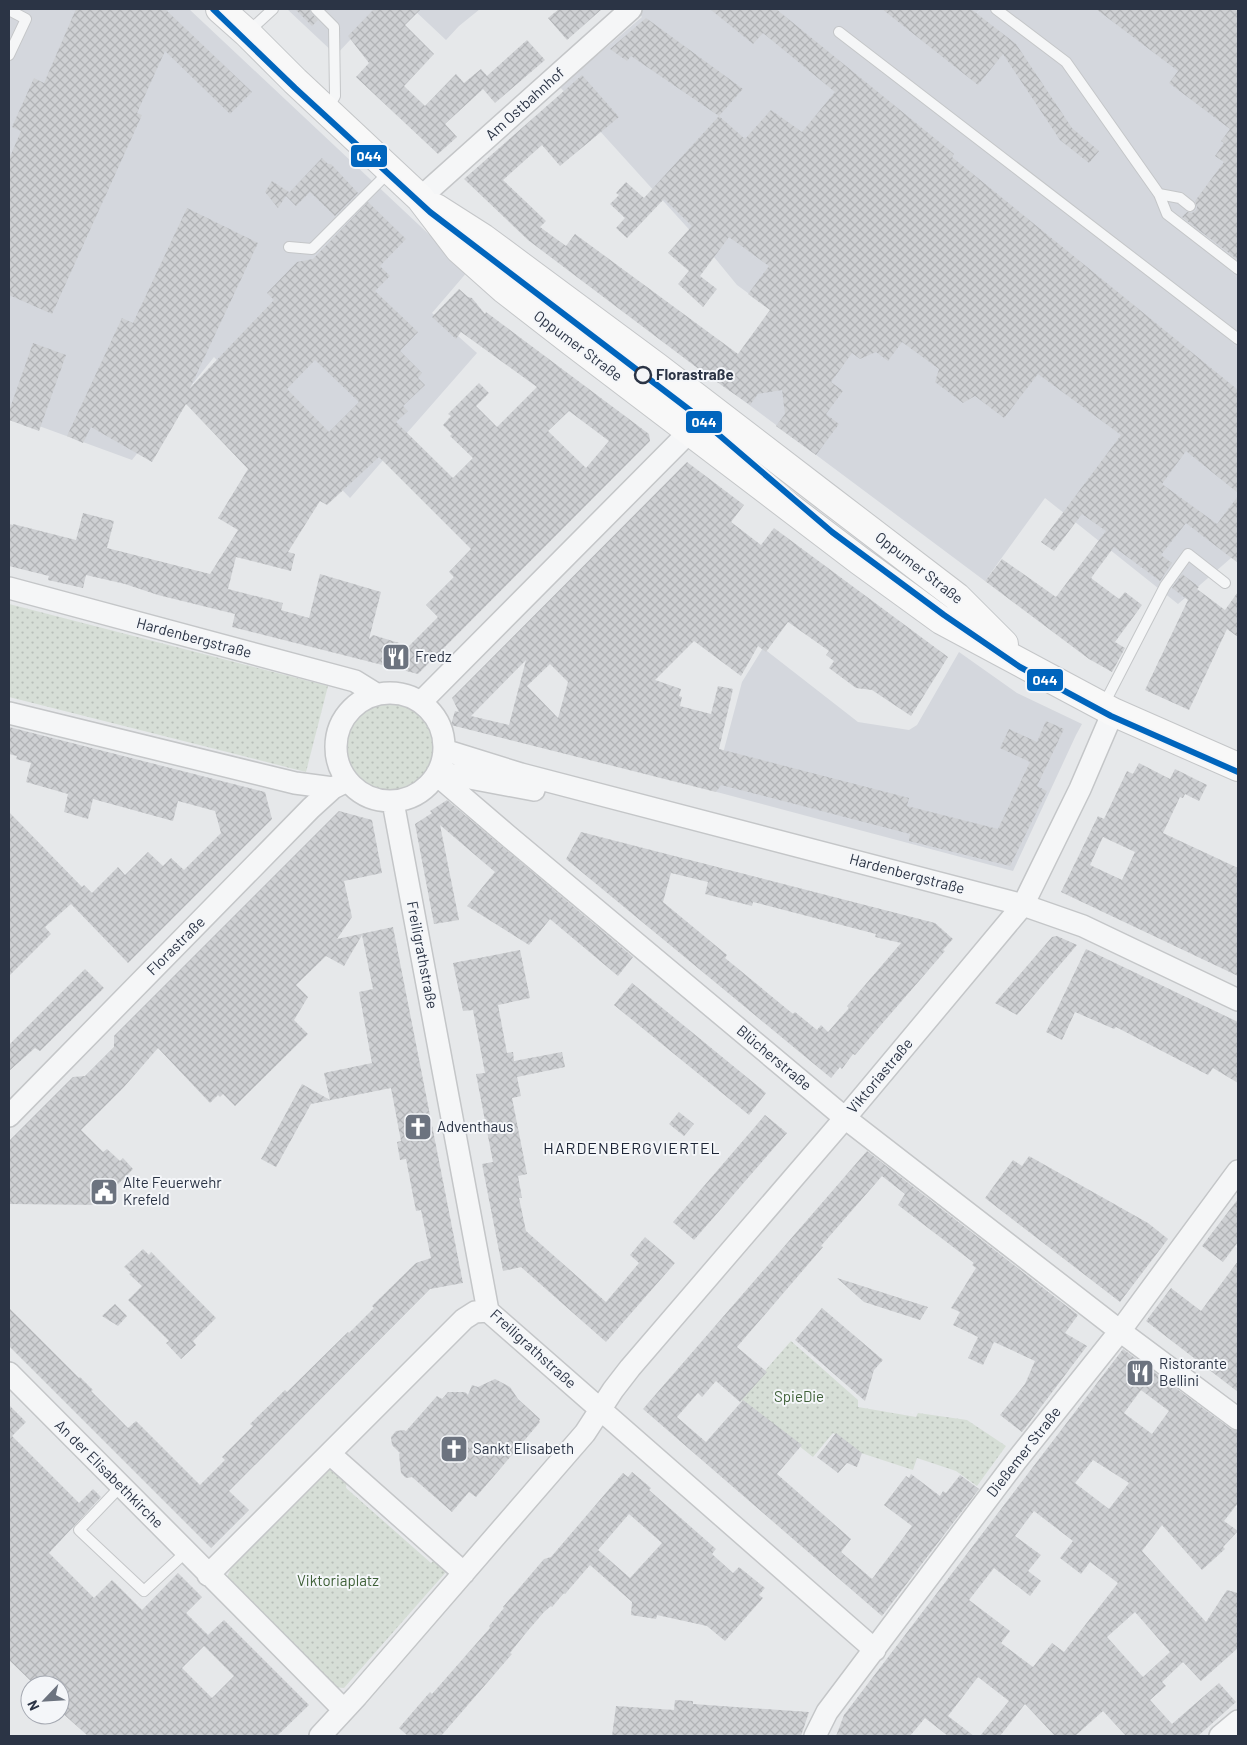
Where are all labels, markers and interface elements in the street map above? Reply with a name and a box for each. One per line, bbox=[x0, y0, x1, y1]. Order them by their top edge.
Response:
street label: Am Ostbahnhof bbox=[481, 63, 567, 143]
line badge: 044 bbox=[350, 144, 388, 168]
text: 044 bbox=[357, 147, 381, 164]
street label: Oppumer Straße bbox=[531, 306, 626, 384]
place label: Florastraße bbox=[656, 365, 734, 383]
marker: Florastraße bbox=[634, 366, 652, 384]
line badge: 044 bbox=[685, 410, 723, 434]
text: 044 bbox=[692, 413, 716, 430]
street label: Oppumer Straße bbox=[872, 527, 967, 607]
street label: Hardenbergstraße bbox=[135, 613, 254, 661]
restaurant icon: Fredz bbox=[381, 642, 411, 672]
place label: Fredz bbox=[415, 647, 452, 665]
line badge: 044 bbox=[1026, 668, 1064, 692]
text: 044 bbox=[1033, 671, 1057, 688]
street label: Hardenbergstraße bbox=[848, 849, 967, 897]
street label: Freiligrathstraße bbox=[404, 899, 442, 1010]
street label: Florastraße bbox=[142, 912, 208, 978]
street label: Blücherstraße bbox=[734, 1021, 816, 1094]
street label: Viktoriastraße bbox=[843, 1034, 916, 1117]
church icon: Adventhaus bbox=[403, 1112, 433, 1142]
place label: Adventhaus bbox=[437, 1117, 514, 1135]
district label: HARDENBERGVIERTEL bbox=[543, 1138, 721, 1157]
place label: Alte Feuerwehr Krefeld bbox=[123, 1173, 222, 1208]
public building icon: Alte Feuerwehr Krefeld bbox=[89, 1177, 119, 1207]
street label: Freiligrathstraße bbox=[487, 1305, 580, 1392]
place label: Ristorante Bellini bbox=[1159, 1354, 1227, 1389]
restaurant icon: Ristorante Bellini bbox=[1125, 1358, 1155, 1388]
park label: SpieDie bbox=[774, 1387, 824, 1405]
street label: Dießemer Straße bbox=[982, 1403, 1064, 1500]
street label: An der Elisabethkirche bbox=[52, 1415, 168, 1531]
church icon: Sankt Elisabeth bbox=[439, 1434, 469, 1464]
place label: Sankt Elisabeth bbox=[473, 1439, 574, 1457]
park label: Viktoriaplatz bbox=[297, 1571, 379, 1589]
north arrow bbox=[20, 1675, 70, 1725]
text: N bbox=[23, 1698, 42, 1714]

